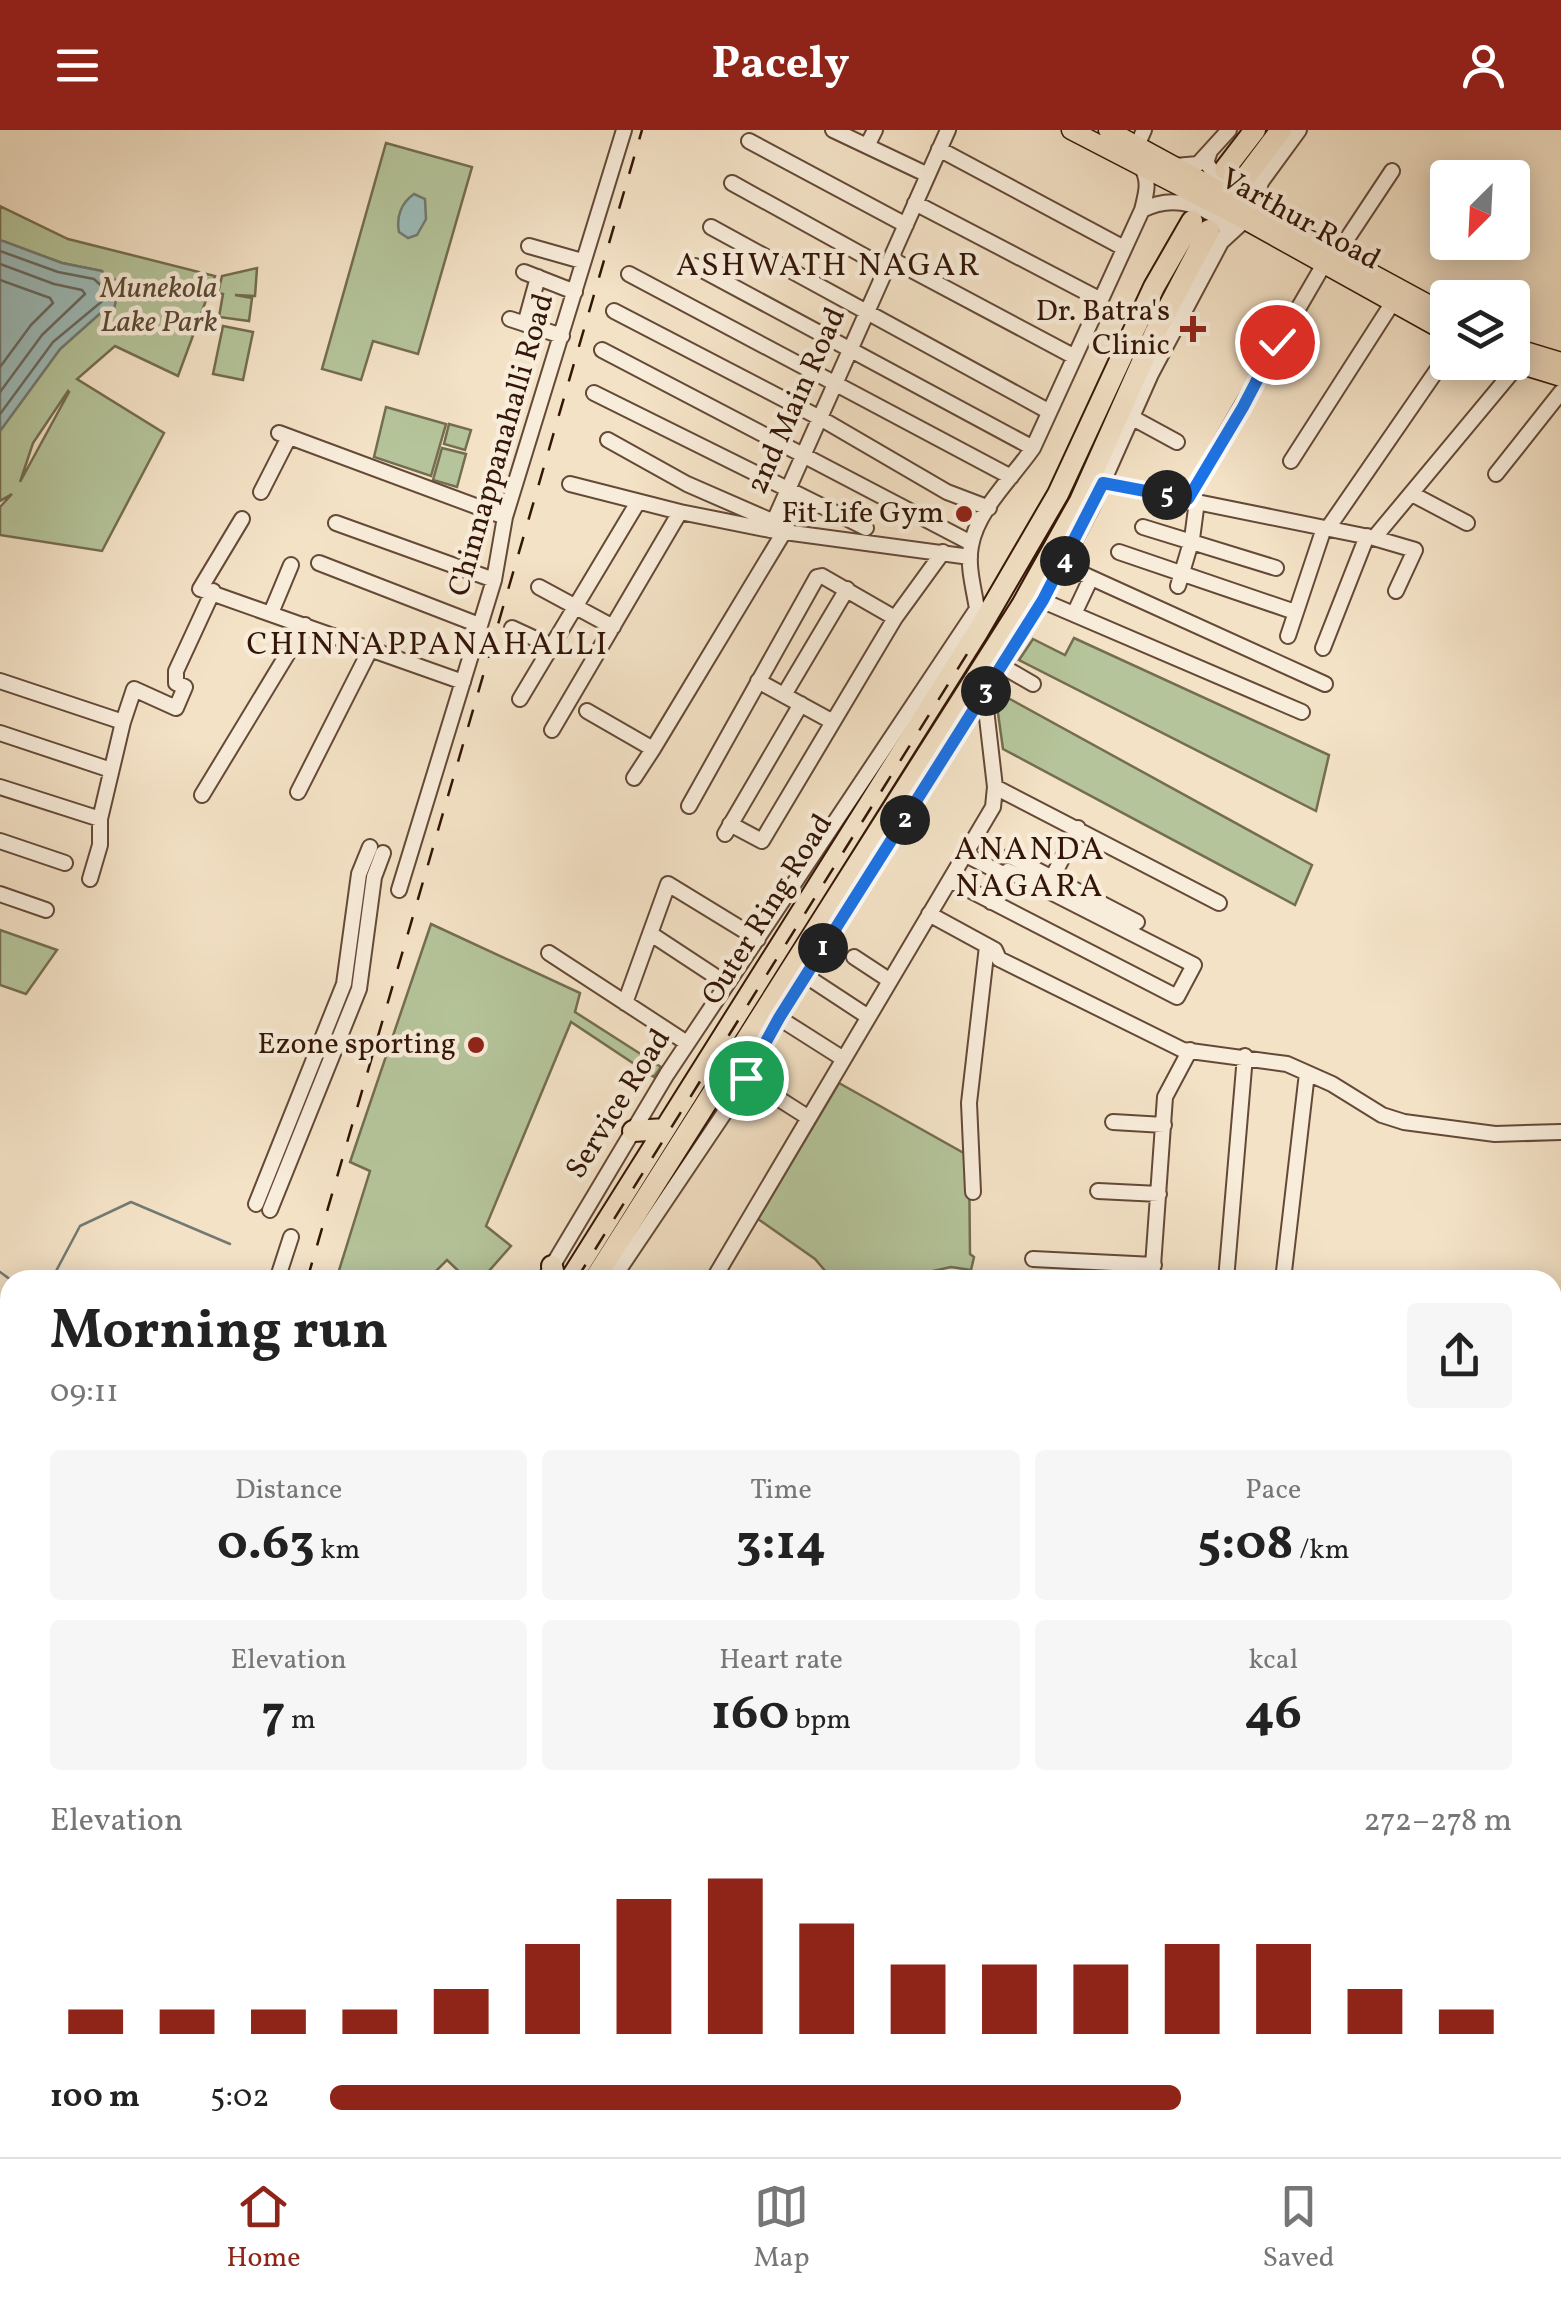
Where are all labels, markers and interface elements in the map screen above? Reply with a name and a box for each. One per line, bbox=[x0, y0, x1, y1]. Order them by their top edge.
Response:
text: Pacely bbox=[712, 34, 849, 97]
icon: menu bbox=[50, 38, 105, 93]
icon: person bbox=[1456, 38, 1511, 93]
street label: Varthur Road bbox=[1212, 159, 1388, 281]
north arrow bbox=[1430, 160, 1530, 260]
map controls bbox=[1430, 160, 1530, 380]
district label: ASHWATH NAGAR bbox=[676, 245, 982, 289]
park label: Munekola Lake Park bbox=[100, 268, 218, 344]
button: layers bbox=[1430, 280, 1530, 380]
street label: Chinnappanahalli Road bbox=[439, 289, 565, 601]
place label: Dr. Batra's Clinic bbox=[1036, 291, 1170, 367]
pin bbox=[1235, 300, 1320, 385]
street label: 2nd Main Road bbox=[737, 301, 857, 501]
icon: check bbox=[1250, 315, 1305, 370]
marker: Dr. Batra's Clinic bbox=[1180, 316, 1206, 342]
pin: 5 bbox=[1142, 470, 1192, 520]
text: 5 bbox=[1160, 475, 1174, 514]
place label: Fit Life Gym bbox=[781, 493, 944, 535]
marker: Fit Life Gym bbox=[953, 503, 975, 525]
pin: 4 bbox=[1040, 536, 1090, 586]
text: 4 bbox=[1057, 541, 1073, 580]
district label: CHINNAPPANAHALLI bbox=[246, 624, 610, 668]
pin: 3 bbox=[961, 666, 1011, 716]
text: 3 bbox=[979, 671, 993, 710]
pin: 2 bbox=[880, 795, 930, 845]
text: 2 bbox=[898, 800, 912, 839]
street label: Outer Ring Road bbox=[692, 806, 844, 1014]
district label: ANANDA NAGARA bbox=[954, 829, 1106, 910]
pin: 1 bbox=[798, 923, 848, 973]
text: 1 bbox=[817, 928, 829, 967]
street label: Service Road bbox=[556, 1021, 682, 1187]
place label: Ezone sporting bbox=[257, 1024, 456, 1066]
marker: Ezone sporting bbox=[465, 1034, 487, 1056]
pin bbox=[704, 1036, 789, 1121]
icon: arrive bbox=[719, 1051, 774, 1106]
text: Morning run bbox=[50, 1295, 389, 1371]
button: share bbox=[1407, 1303, 1512, 1408]
text: 09:11 bbox=[50, 1371, 119, 1415]
text: Distance bbox=[235, 1471, 342, 1510]
text: Time bbox=[750, 1471, 812, 1510]
text: Pace bbox=[1245, 1471, 1301, 1510]
text: 0.63 bbox=[217, 1510, 315, 1580]
text: 3:14 bbox=[736, 1510, 826, 1580]
text: 5:08 bbox=[1197, 1510, 1294, 1580]
text: km bbox=[315, 1531, 360, 1570]
text: /km bbox=[1294, 1531, 1349, 1570]
text: Elevation bbox=[230, 1641, 347, 1680]
text: Heart rate bbox=[719, 1641, 843, 1680]
text: kcal bbox=[1248, 1641, 1298, 1680]
text: 7 bbox=[262, 1680, 285, 1750]
text: 160 bbox=[711, 1680, 789, 1750]
text: 46 bbox=[1245, 1680, 1302, 1750]
text: m bbox=[285, 1701, 316, 1740]
text: bpm bbox=[789, 1701, 851, 1740]
text: Elevation bbox=[50, 1800, 183, 1844]
text: 272–278 m bbox=[1364, 1800, 1512, 1844]
text: 100 m bbox=[50, 2076, 140, 2120]
text: 5:02 bbox=[210, 2076, 269, 2120]
tab: Home bbox=[226, 2179, 301, 2278]
tab: Map bbox=[753, 2179, 809, 2278]
tab: Saved bbox=[1262, 2179, 1335, 2278]

